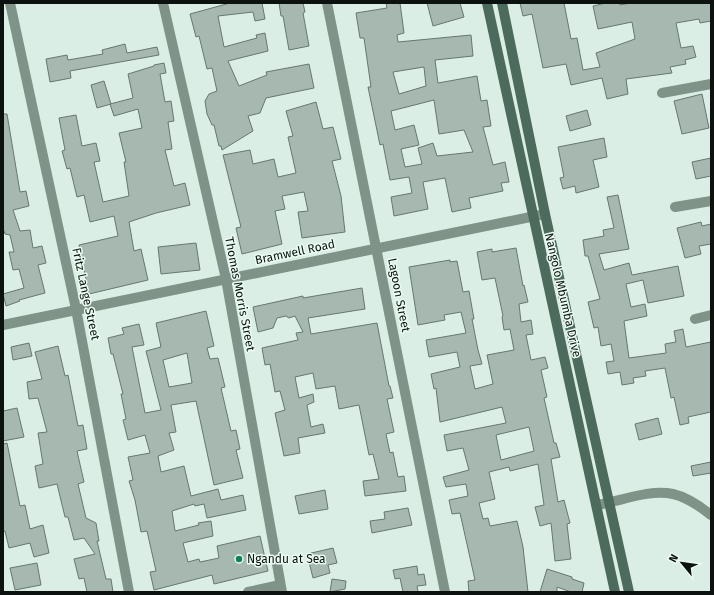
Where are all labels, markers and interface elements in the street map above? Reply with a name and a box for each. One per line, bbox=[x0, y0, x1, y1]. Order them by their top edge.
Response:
street label: Nangolo Mbumba Drive bbox=[542, 232, 584, 358]
street label: Thomas Morris Street bbox=[222, 236, 258, 353]
street label: Bramwell Road bbox=[254, 237, 336, 267]
street label: Fritz Lange Street bbox=[69, 247, 103, 342]
street label: Lagoon Street bbox=[385, 257, 413, 334]
north arrow bbox=[662, 543, 702, 583]
place label: Ngandu at Sea bbox=[247, 552, 326, 566]
text: N bbox=[666, 552, 681, 565]
marker: Ngandu at Sea bbox=[234, 554, 244, 564]

